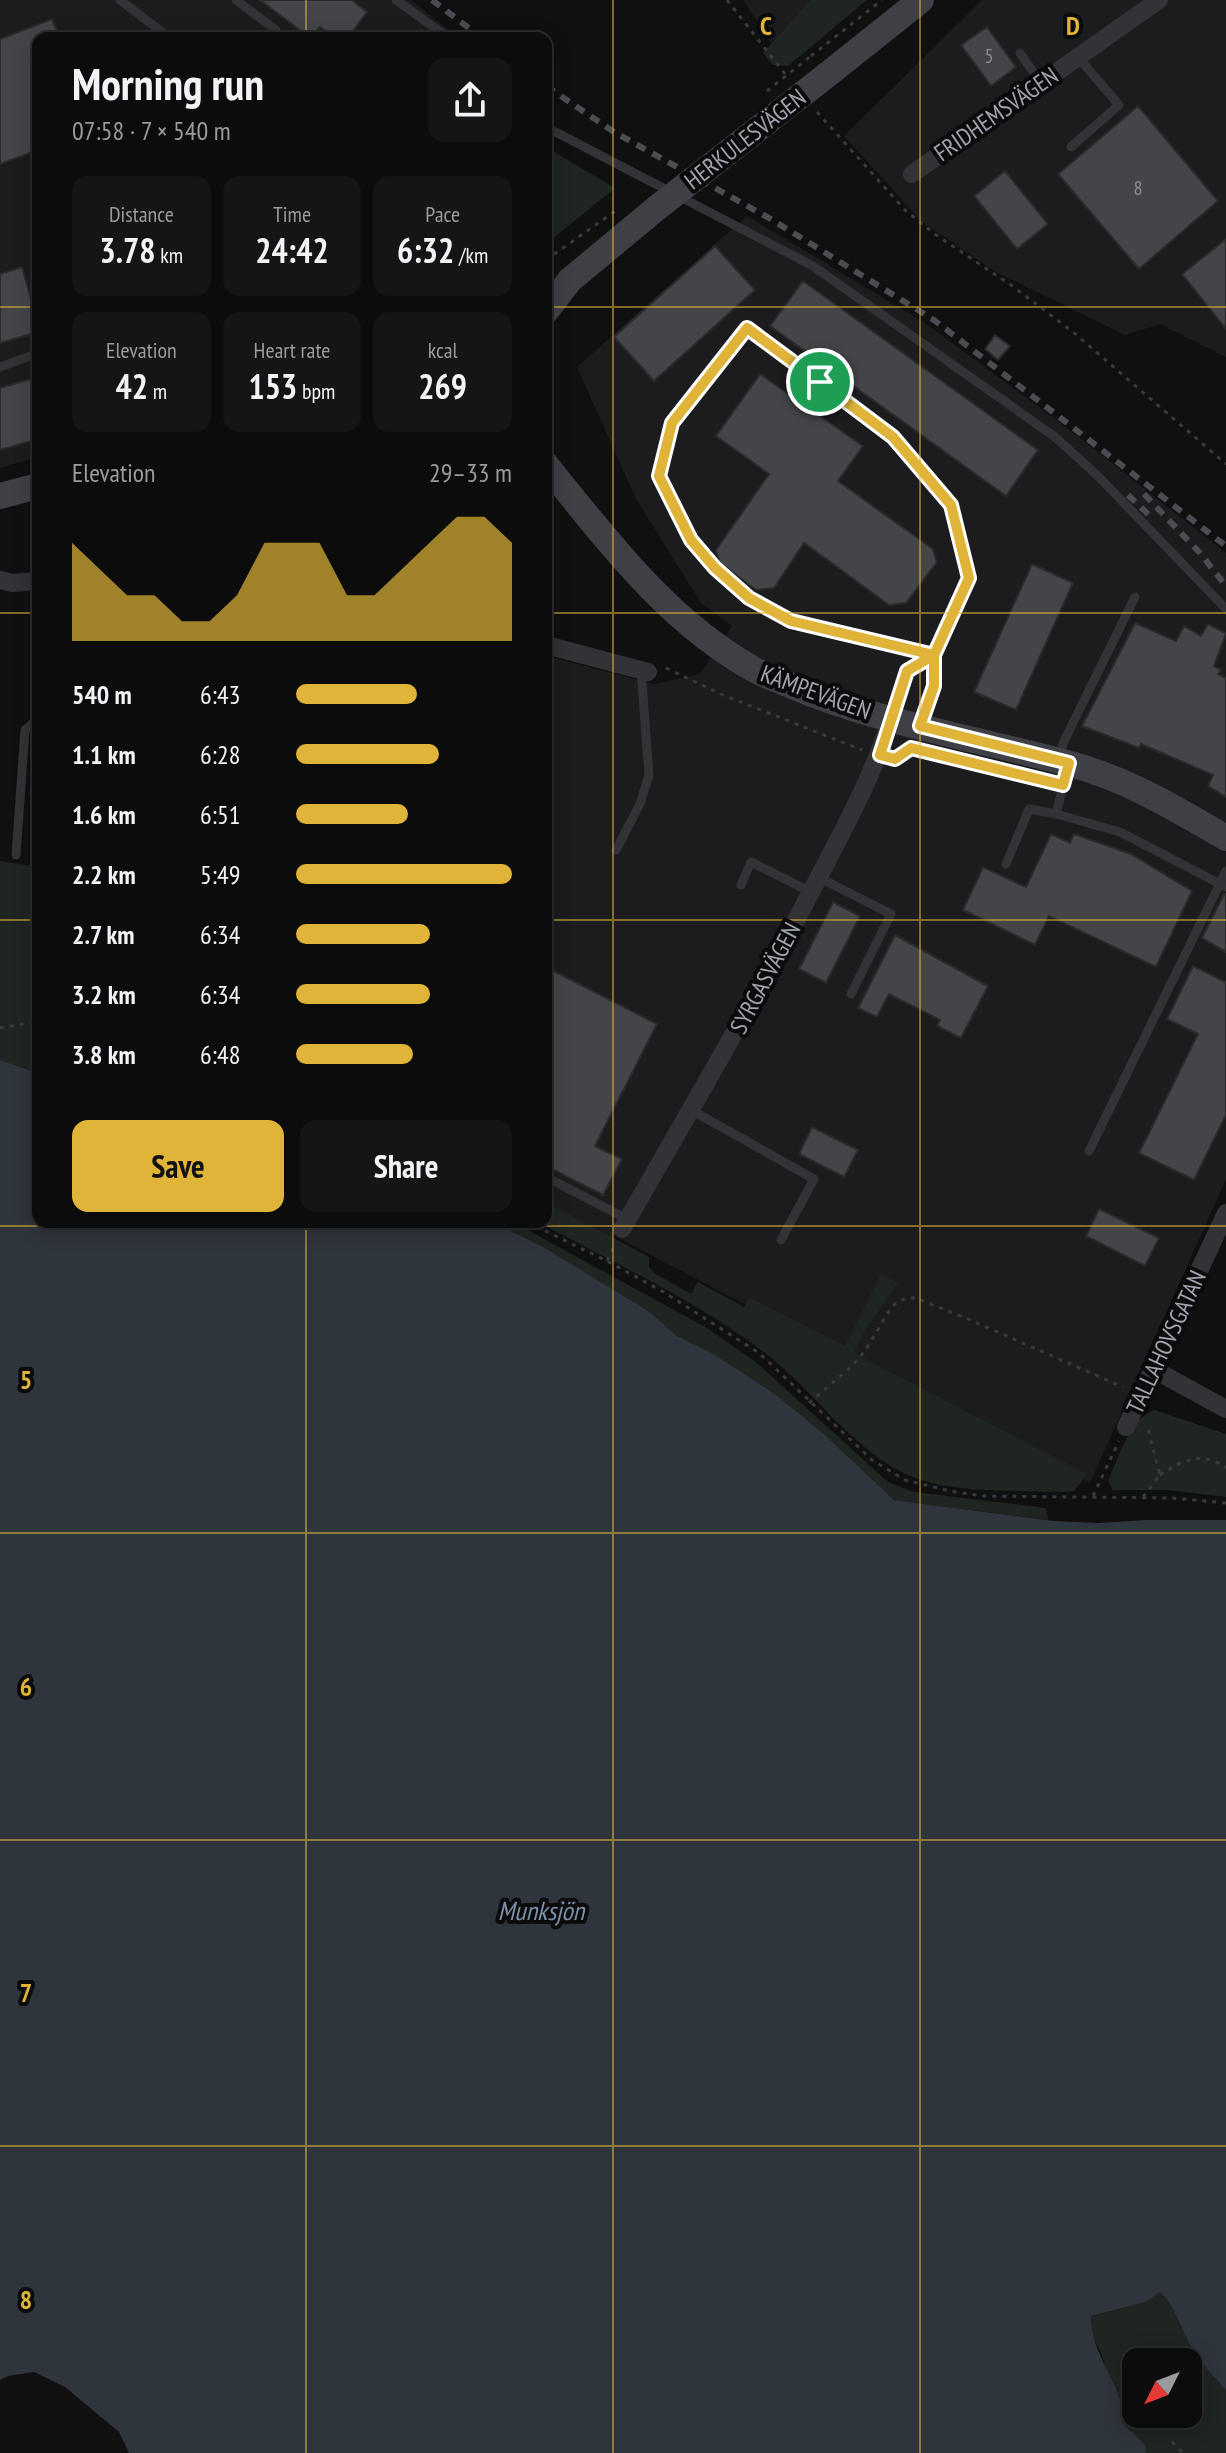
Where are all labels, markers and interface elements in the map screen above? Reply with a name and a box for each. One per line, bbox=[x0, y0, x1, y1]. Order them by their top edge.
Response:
text: C bbox=[760, 9, 772, 42]
text: D bbox=[1066, 9, 1080, 42]
house number: 5 bbox=[985, 43, 994, 69]
text: Morning run bbox=[72, 55, 264, 112]
button: share bbox=[428, 58, 512, 142]
street label: FRIDHEMSVÄGEN bbox=[928, 60, 1064, 168]
street label: HERKULESVÄGEN bbox=[678, 82, 812, 196]
text: 07:58 · 7 × 540 m bbox=[72, 114, 231, 147]
house number: 8 bbox=[1134, 175, 1143, 201]
text: Distance bbox=[109, 200, 174, 228]
text: Time bbox=[273, 200, 311, 228]
text: Pace bbox=[425, 200, 460, 228]
text: 3.78 bbox=[100, 228, 156, 272]
text: 24:42 bbox=[255, 228, 329, 272]
text: 6:32 bbox=[397, 228, 454, 272]
text: km bbox=[156, 241, 183, 269]
text: /km bbox=[454, 241, 488, 269]
text: Elevation bbox=[106, 336, 177, 364]
text: Heart rate bbox=[254, 336, 330, 364]
text: kcal bbox=[428, 336, 458, 364]
pin bbox=[786, 348, 854, 416]
icon: arrive bbox=[798, 360, 842, 404]
text: 42 bbox=[116, 364, 148, 408]
text: 153 bbox=[249, 364, 297, 408]
text: 269 bbox=[418, 364, 467, 408]
text: m bbox=[148, 377, 167, 405]
text: bpm bbox=[297, 377, 335, 405]
text: Elevation bbox=[72, 456, 155, 489]
text: 29–33 m bbox=[429, 456, 512, 489]
street label: KÄMPEVÄGEN bbox=[757, 658, 875, 726]
text: 540 m bbox=[72, 678, 132, 711]
text: 6:43 bbox=[200, 678, 240, 711]
text: 1.1 km bbox=[72, 738, 136, 771]
text: 6:28 bbox=[200, 738, 240, 771]
text: 1.6 km bbox=[72, 798, 136, 831]
text: 6:51 bbox=[200, 798, 240, 831]
text: 2.2 km bbox=[72, 858, 136, 891]
text: 5:49 bbox=[200, 858, 240, 891]
street label: SYRGASVÄGEN bbox=[723, 917, 807, 1039]
text: 2.7 km bbox=[72, 918, 135, 951]
text: 6:34 bbox=[200, 918, 240, 951]
text: 3.2 km bbox=[72, 978, 136, 1011]
text: 6:34 bbox=[200, 978, 240, 1011]
text: 3.8 km bbox=[72, 1038, 136, 1071]
text: 6:48 bbox=[200, 1038, 240, 1071]
button: Save bbox=[72, 1120, 284, 1212]
button: Share bbox=[300, 1120, 512, 1212]
street label: TALLAHOVSGATAN bbox=[1119, 1265, 1213, 1419]
text: 5 bbox=[20, 1363, 32, 1396]
text: 6 bbox=[20, 1670, 32, 1703]
water label: Munksjön bbox=[498, 1894, 586, 1927]
text: 7 bbox=[20, 1976, 32, 2009]
text: 8 bbox=[20, 2283, 32, 2316]
north arrow bbox=[1122, 2348, 1202, 2428]
map controls bbox=[1122, 2348, 1202, 2428]

